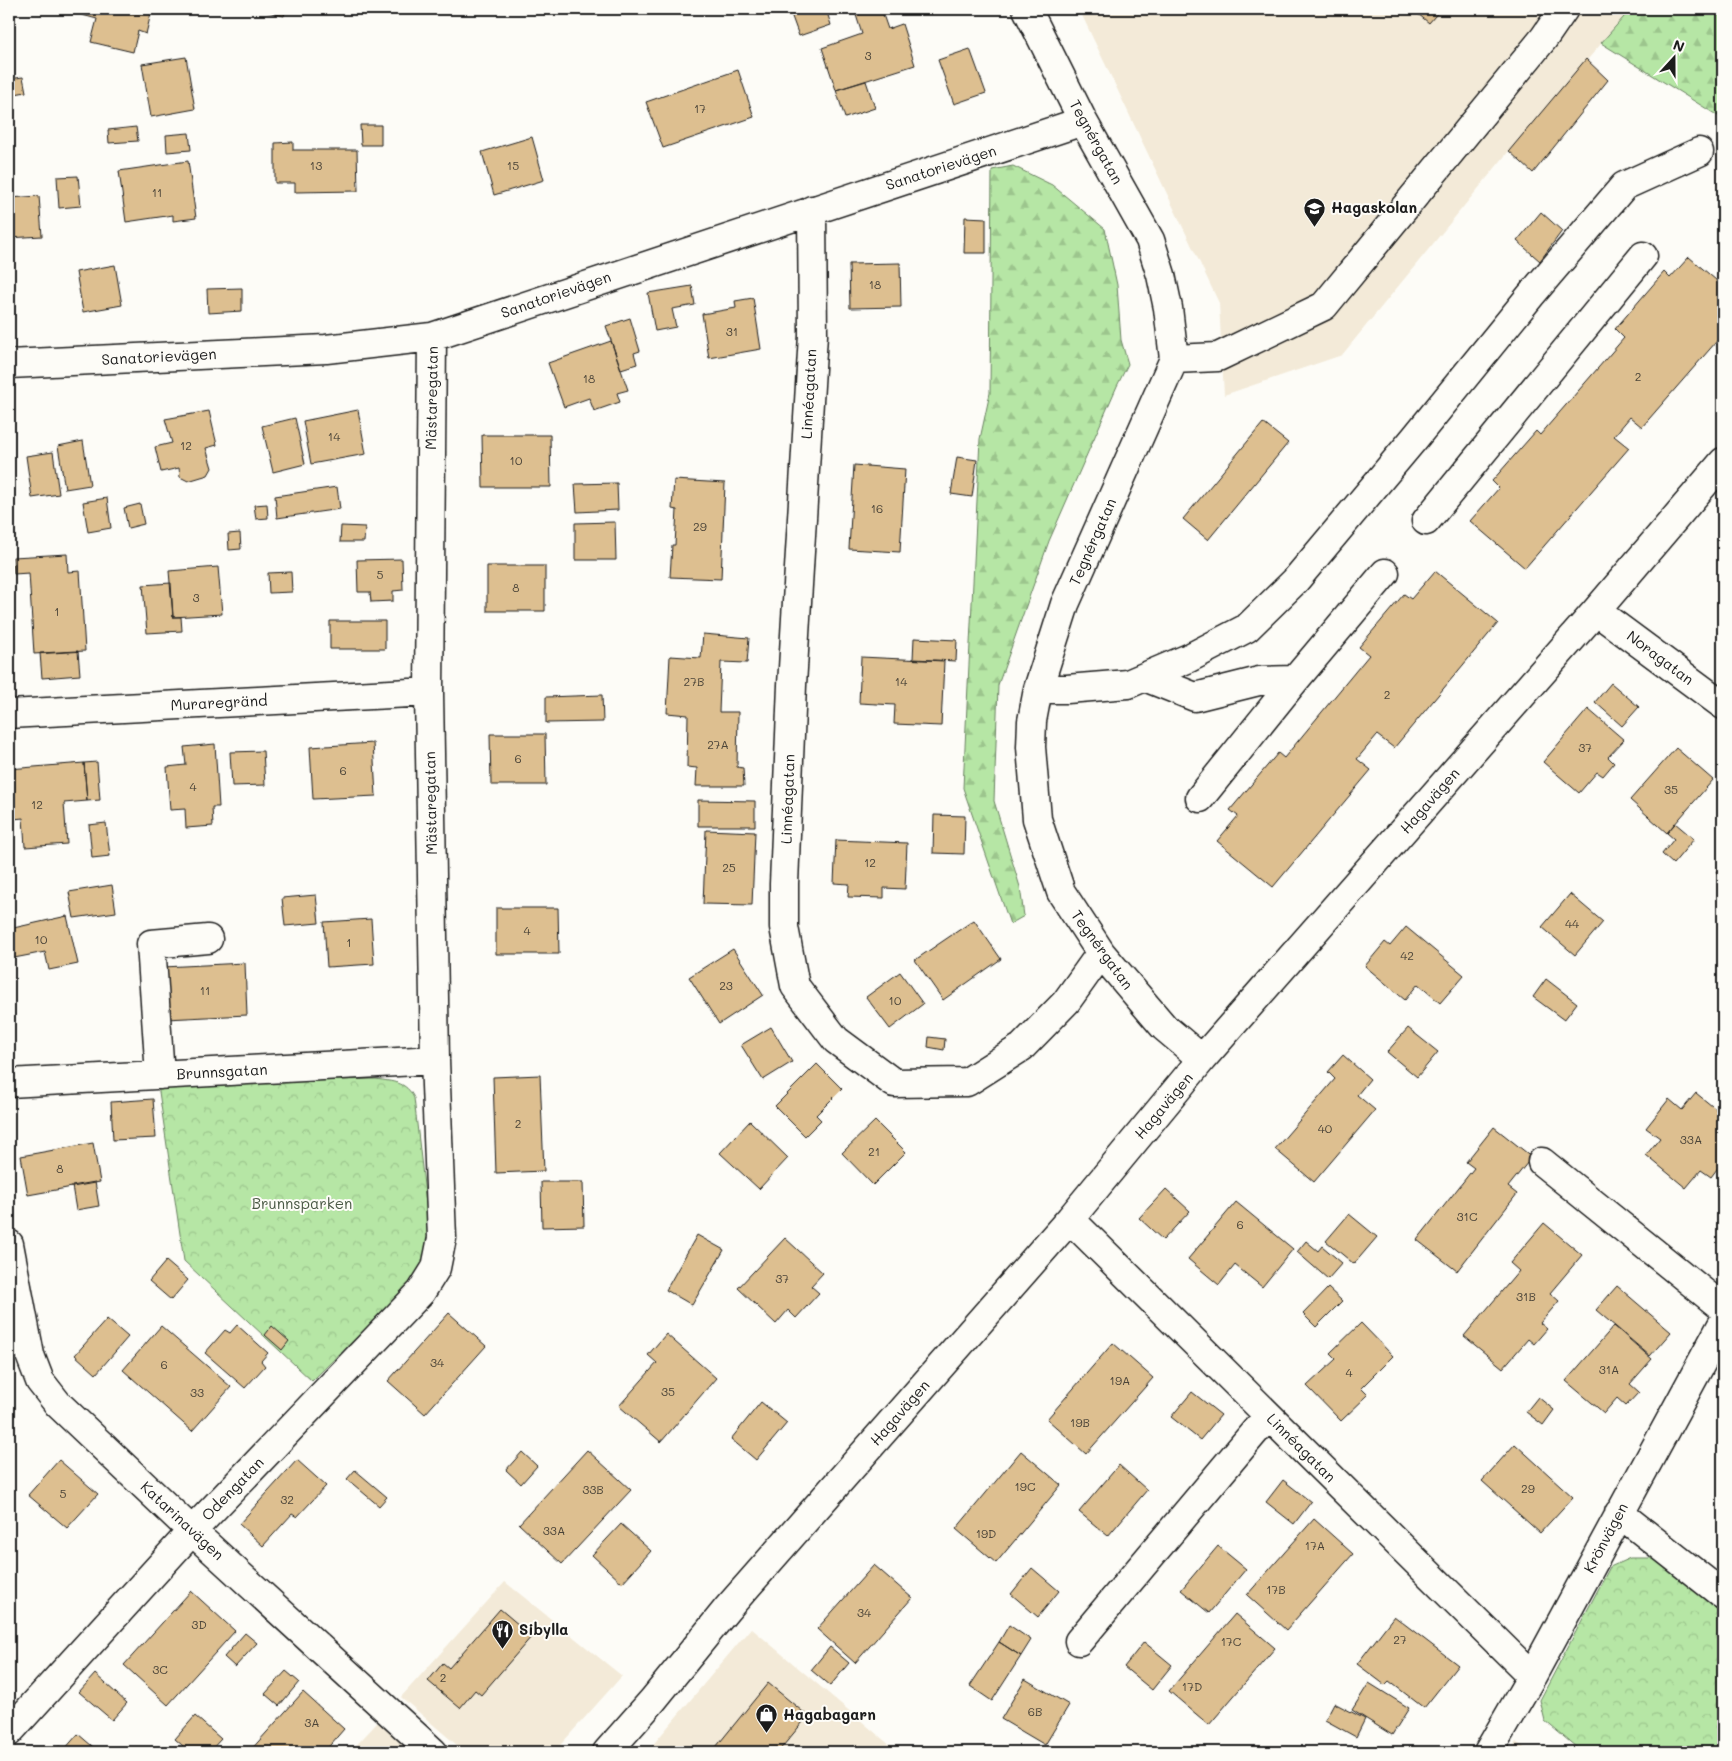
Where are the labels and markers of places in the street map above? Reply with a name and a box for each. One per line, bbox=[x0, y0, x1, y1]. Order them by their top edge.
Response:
school or university icon: Hagaskolan bbox=[1303, 196, 1327, 227]
place label: Hagaskolan bbox=[1331, 197, 1417, 217]
restaurant icon: Sibylla bbox=[491, 1618, 515, 1649]
place label: Sibylla bbox=[519, 1619, 568, 1639]
shop icon: Hagabagarn bbox=[755, 1703, 779, 1734]
place label: Hagabagarn bbox=[783, 1704, 876, 1724]

